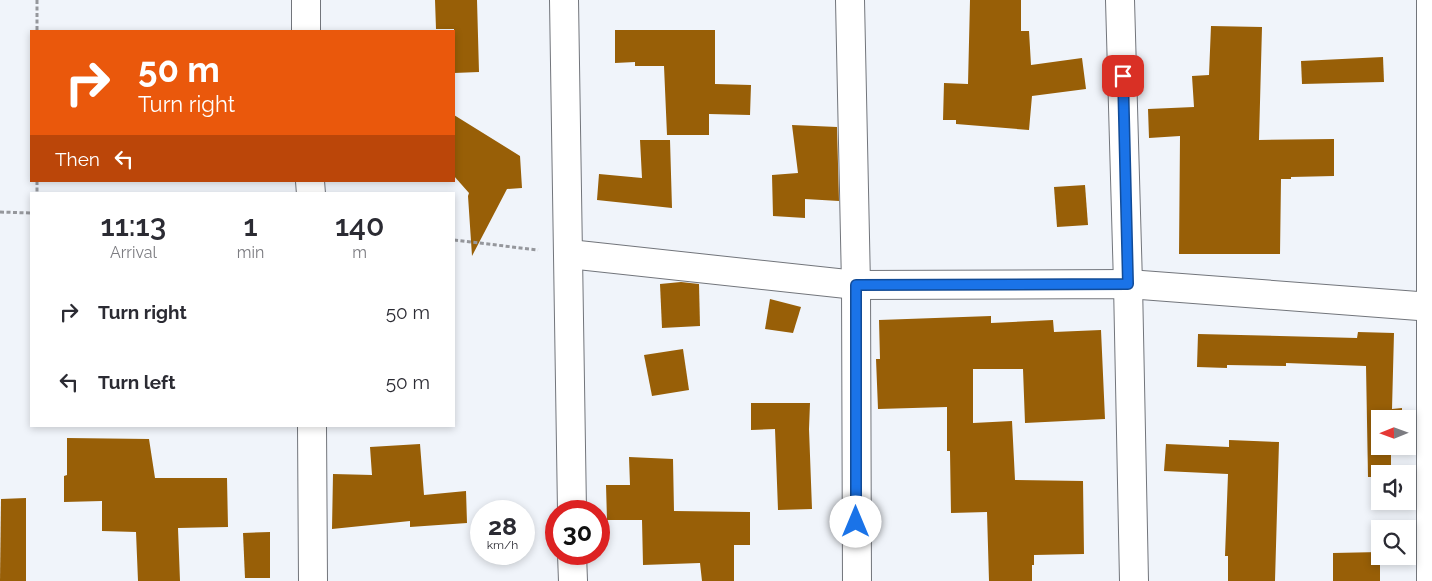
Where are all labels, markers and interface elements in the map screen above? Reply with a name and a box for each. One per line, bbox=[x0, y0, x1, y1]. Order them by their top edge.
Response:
text: 50 m bbox=[138, 49, 220, 90]
icon: right bbox=[55, 50, 120, 115]
pin bbox=[1102, 55, 1144, 97]
icon: arrive bbox=[1109, 62, 1137, 90]
text: Turn right bbox=[138, 91, 235, 117]
icon: left bbox=[110, 145, 138, 173]
text: Then bbox=[55, 148, 100, 170]
text: 11:13 bbox=[101, 208, 166, 243]
text: 1 bbox=[243, 208, 258, 243]
text: 140 bbox=[335, 208, 384, 243]
text: Arrival bbox=[110, 243, 157, 262]
text: min bbox=[237, 243, 264, 262]
text: m bbox=[352, 243, 367, 262]
icon: right bbox=[55, 298, 83, 326]
text: Turn right bbox=[98, 301, 187, 323]
text: 50 m bbox=[386, 301, 430, 323]
icon: left bbox=[55, 368, 83, 396]
text: Turn left bbox=[98, 371, 175, 393]
text: 50 m bbox=[386, 371, 430, 393]
north arrow bbox=[1371, 410, 1416, 455]
map controls bbox=[1371, 410, 1416, 565]
button: sound bbox=[1371, 465, 1416, 510]
position arrow bbox=[829, 495, 881, 547]
speed limit sign: 30 bbox=[545, 500, 610, 565]
text: 28 bbox=[488, 511, 517, 541]
button: search bbox=[1371, 520, 1416, 565]
text: km/h bbox=[487, 538, 518, 552]

